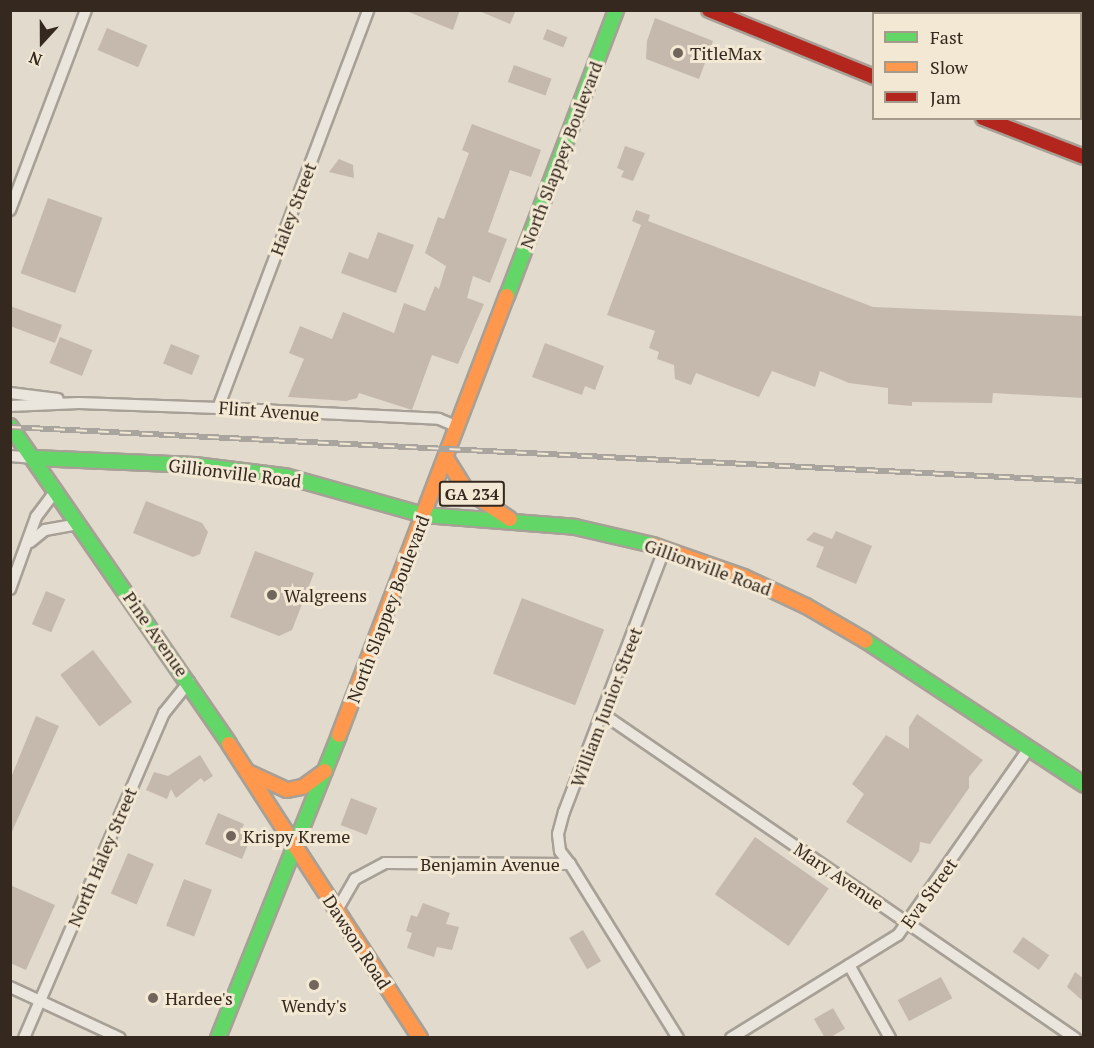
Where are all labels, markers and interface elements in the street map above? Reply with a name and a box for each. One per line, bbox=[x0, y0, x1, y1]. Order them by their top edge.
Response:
north arrow bbox=[12, 12, 72, 72]
legend bbox=[872, 12, 1082, 120]
text: Fast bbox=[930, 25, 963, 49]
place label: TitleMax bbox=[690, 42, 762, 64]
text: N bbox=[26, 46, 45, 71]
marker: TitleMax bbox=[671, 46, 685, 60]
text: Slow bbox=[930, 55, 968, 79]
street label: North Slappey Boulevard bbox=[515, 58, 607, 252]
text: Jam bbox=[930, 85, 961, 109]
street label: Haley Street bbox=[265, 159, 321, 259]
street label: Flint Avenue bbox=[218, 397, 320, 425]
street label: Gillionville Road bbox=[167, 454, 303, 492]
road number: GA 234 bbox=[438, 481, 506, 507]
street label: North Slappey Boulevard bbox=[342, 512, 434, 706]
street label: Gillionville Road bbox=[642, 534, 774, 600]
place label: Walgreens bbox=[284, 584, 367, 606]
street label: Pine Avenue bbox=[119, 587, 193, 681]
marker: Walgreens bbox=[265, 588, 279, 602]
street label: William Junior Street bbox=[566, 624, 646, 790]
street label: North Haley Street bbox=[63, 784, 141, 930]
place label: Krispy Kreme bbox=[243, 825, 350, 847]
marker: Krispy Kreme bbox=[224, 829, 238, 843]
street label: Mary Avenue bbox=[790, 838, 888, 914]
street label: Benjamin Avenue bbox=[420, 853, 560, 875]
street label: Eva Street bbox=[896, 854, 962, 932]
street label: Dawson Road bbox=[319, 891, 395, 993]
marker: Wendy's bbox=[307, 978, 321, 992]
place label: Hardee's bbox=[165, 987, 233, 1009]
marker: Hardee's bbox=[146, 991, 160, 1005]
place label: Wendy's bbox=[281, 994, 347, 1016]

